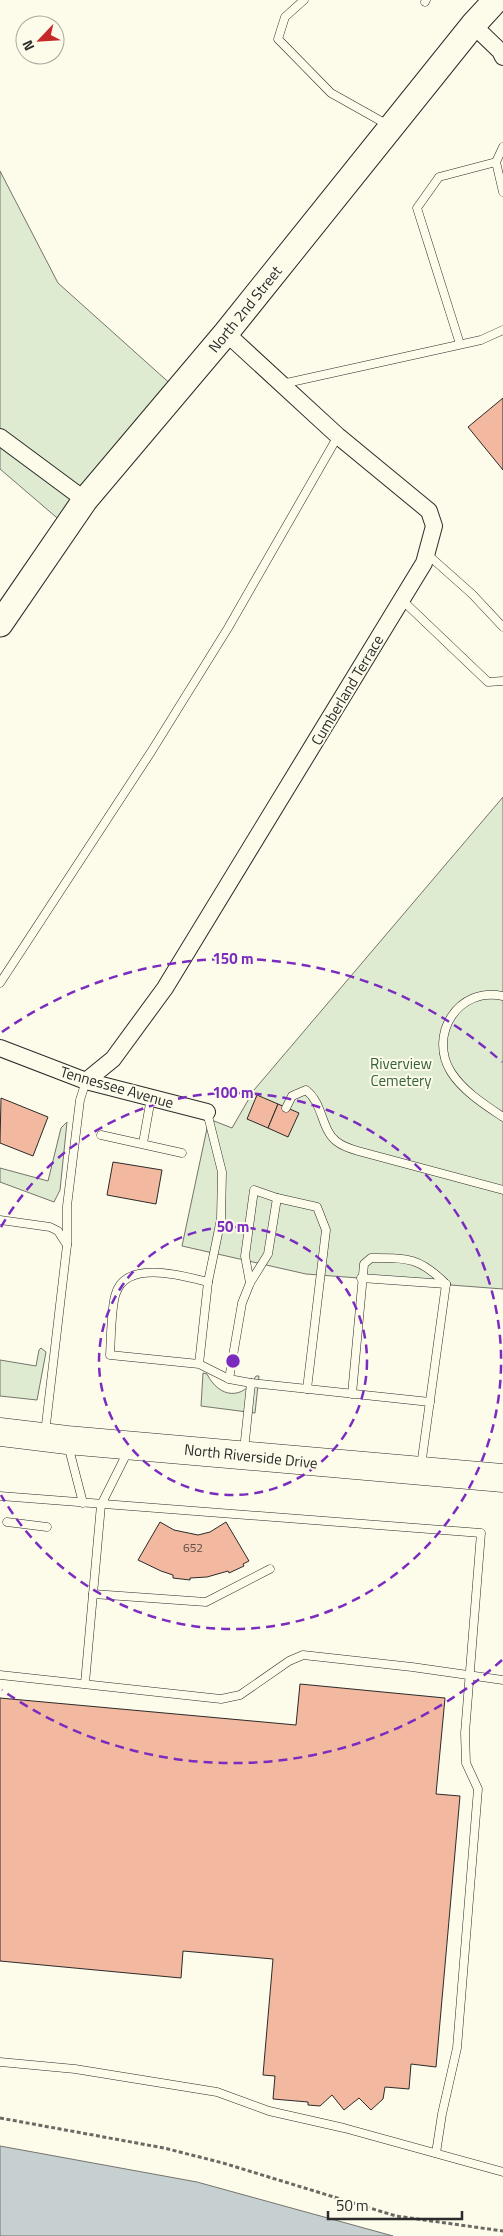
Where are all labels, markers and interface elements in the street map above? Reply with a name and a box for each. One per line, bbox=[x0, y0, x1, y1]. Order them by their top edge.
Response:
north arrow bbox=[15, 15, 65, 65]
text: N bbox=[16, 37, 39, 55]
street label: North 2nd Street bbox=[203, 260, 288, 357]
street label: Cumberland Terrace bbox=[305, 630, 389, 750]
text: 150 m bbox=[212, 947, 254, 970]
park label: Riverview Cemetery bbox=[370, 1052, 432, 1092]
street label: Tennessee Avenue bbox=[58, 1060, 176, 1114]
text: 100 m bbox=[212, 1081, 254, 1104]
text: 50 m bbox=[217, 1215, 249, 1238]
centre of rings bbox=[224, 1352, 242, 1370]
street label: North Riverside Drive bbox=[183, 1438, 319, 1474]
house number: 652 bbox=[183, 1538, 203, 1557]
scale bar bbox=[328, 2188, 462, 2220]
text: 50 m bbox=[336, 2194, 369, 2217]

